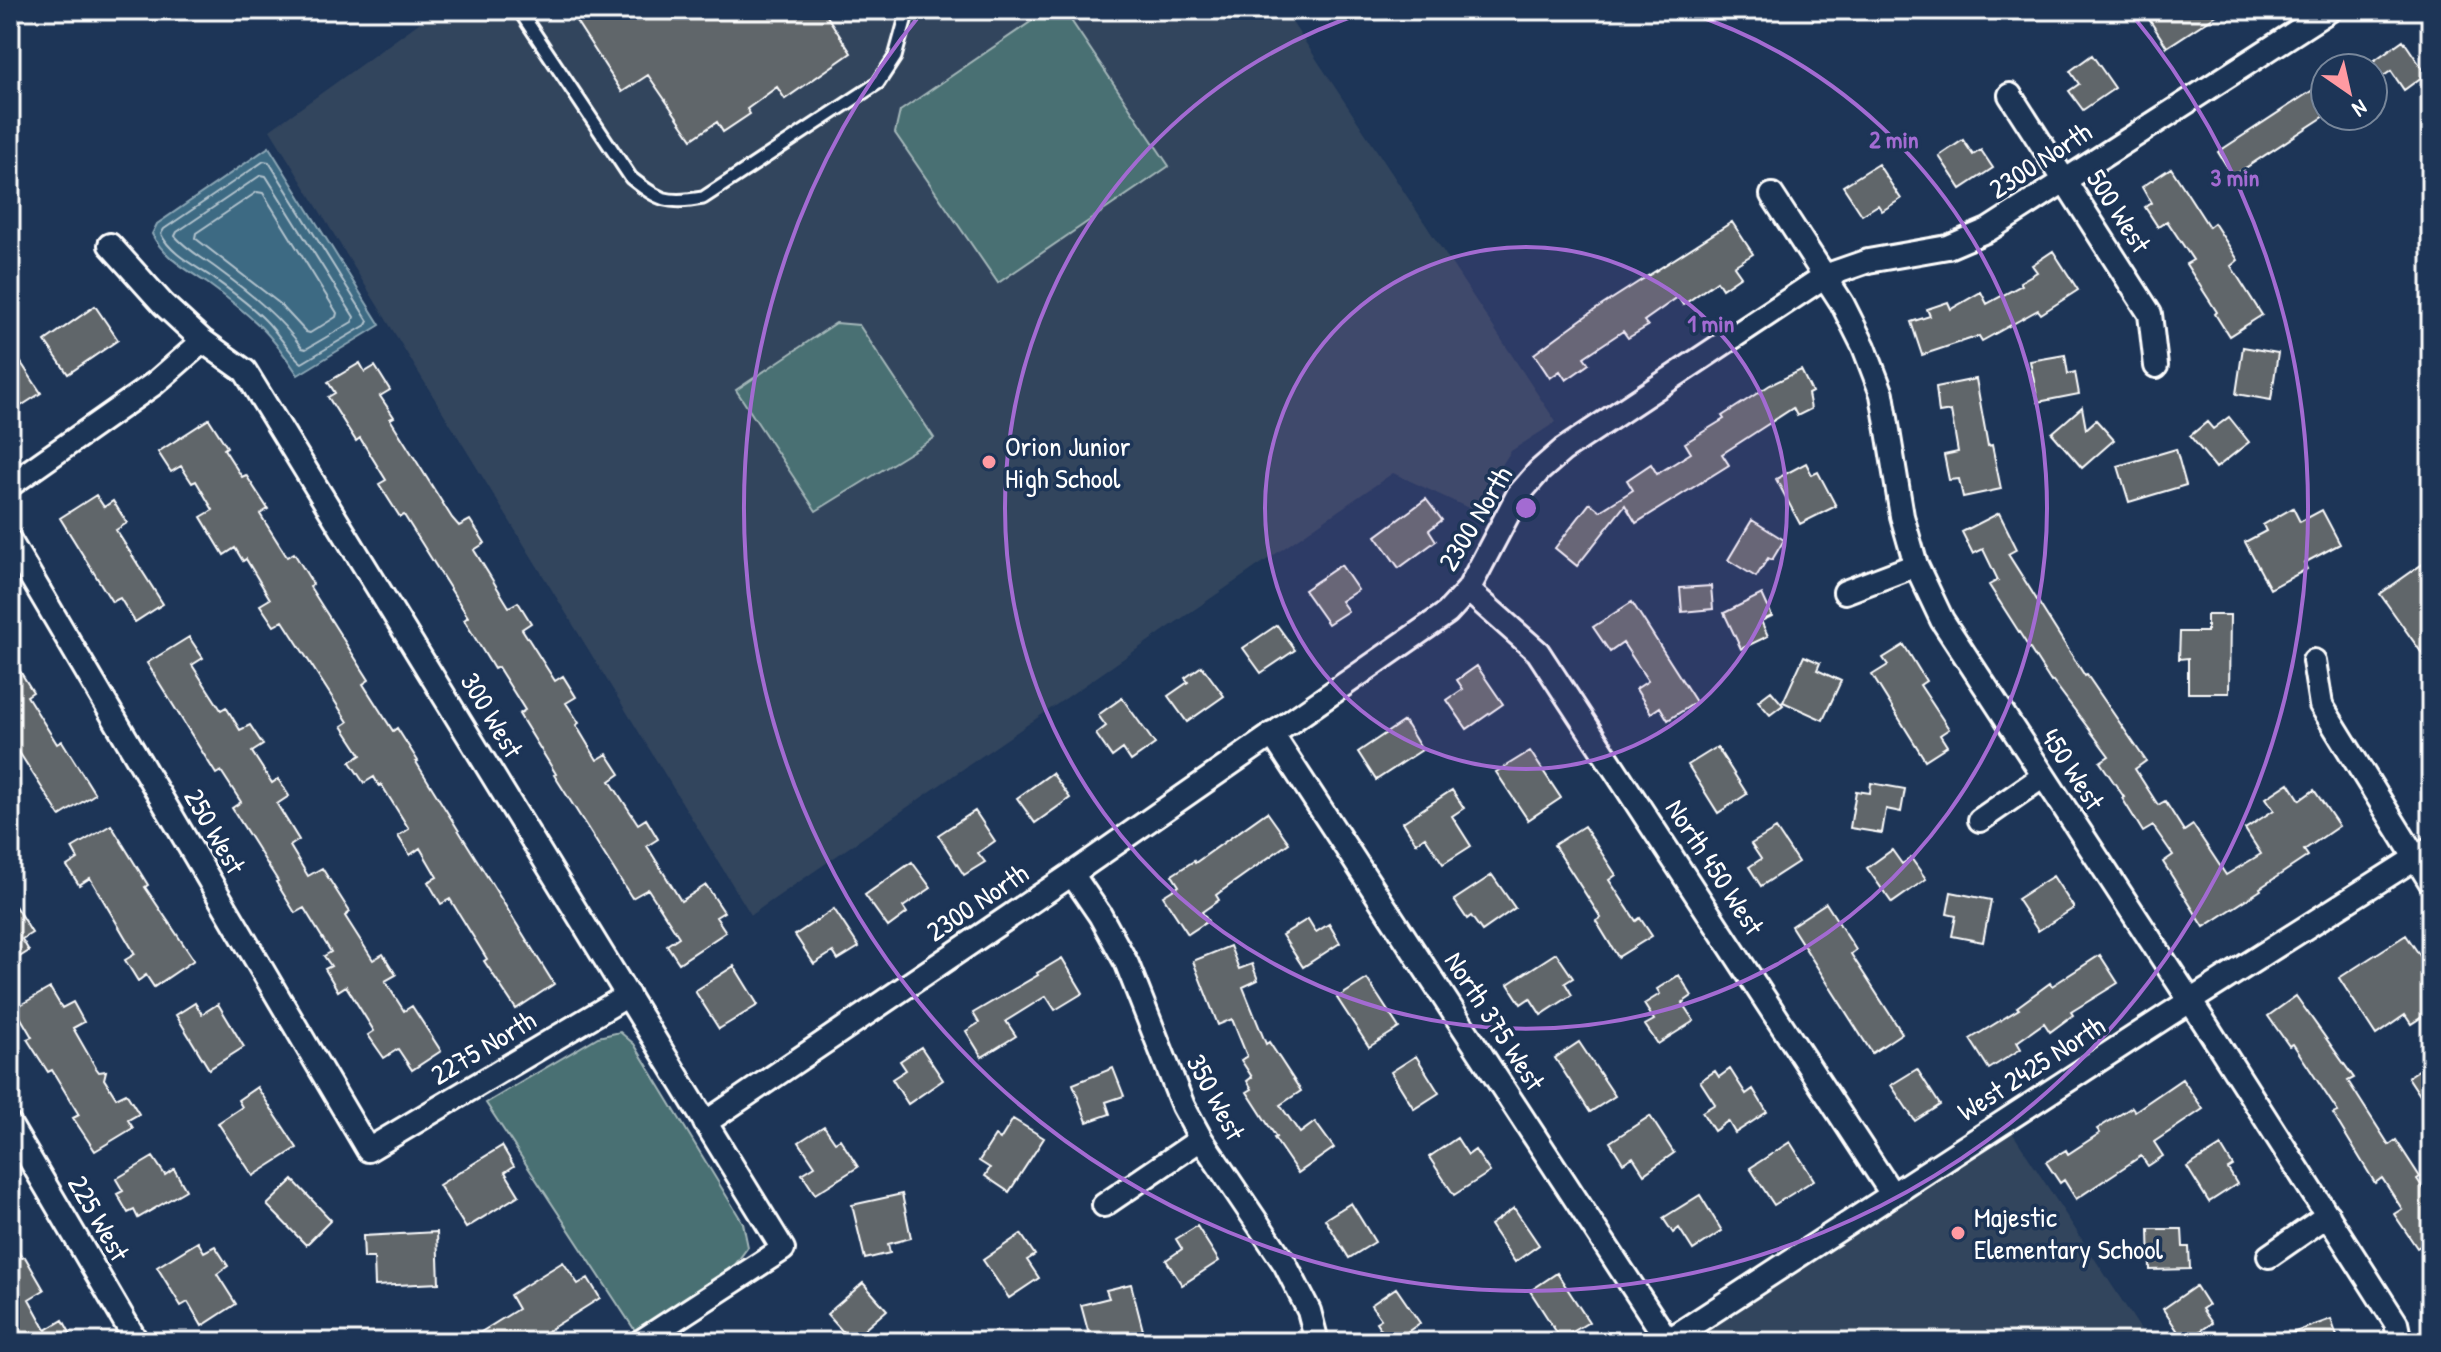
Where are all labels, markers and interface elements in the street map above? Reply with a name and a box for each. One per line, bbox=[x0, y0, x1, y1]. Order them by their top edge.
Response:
north arrow bbox=[2309, 52, 2389, 132]
text: N bbox=[2347, 93, 2373, 124]
street label: 2300 North bbox=[1981, 112, 2099, 207]
text: 2 min bbox=[1869, 123, 1919, 155]
text: 3 min bbox=[2211, 161, 2260, 193]
street label: 500 West bbox=[2078, 162, 2160, 260]
text: 1 min bbox=[1688, 307, 1735, 339]
place label: Orion Junior High School bbox=[1005, 427, 1131, 497]
marker: Orion Junior High School bbox=[980, 453, 998, 471]
street label: 2300 North bbox=[1429, 458, 1521, 577]
centre of rings bbox=[1512, 494, 1540, 522]
street label: 300 West bbox=[452, 665, 532, 765]
street label: 450 West bbox=[2033, 721, 2114, 817]
street label: 250 West bbox=[175, 781, 255, 881]
street label: North 450 West bbox=[1657, 792, 1773, 943]
street label: 2300 North bbox=[918, 854, 1036, 950]
street label: North 375 West bbox=[1436, 944, 1554, 1098]
street label: 2275 North bbox=[423, 1001, 543, 1093]
street label: West 2425 North bbox=[1950, 1006, 2112, 1130]
street label: 350 West bbox=[1178, 1047, 1255, 1147]
street label: 225 West bbox=[59, 1168, 139, 1268]
place label: Majestic Elementary School bbox=[1974, 1198, 2164, 1268]
marker: Majestic Elementary School bbox=[1949, 1224, 1967, 1242]

